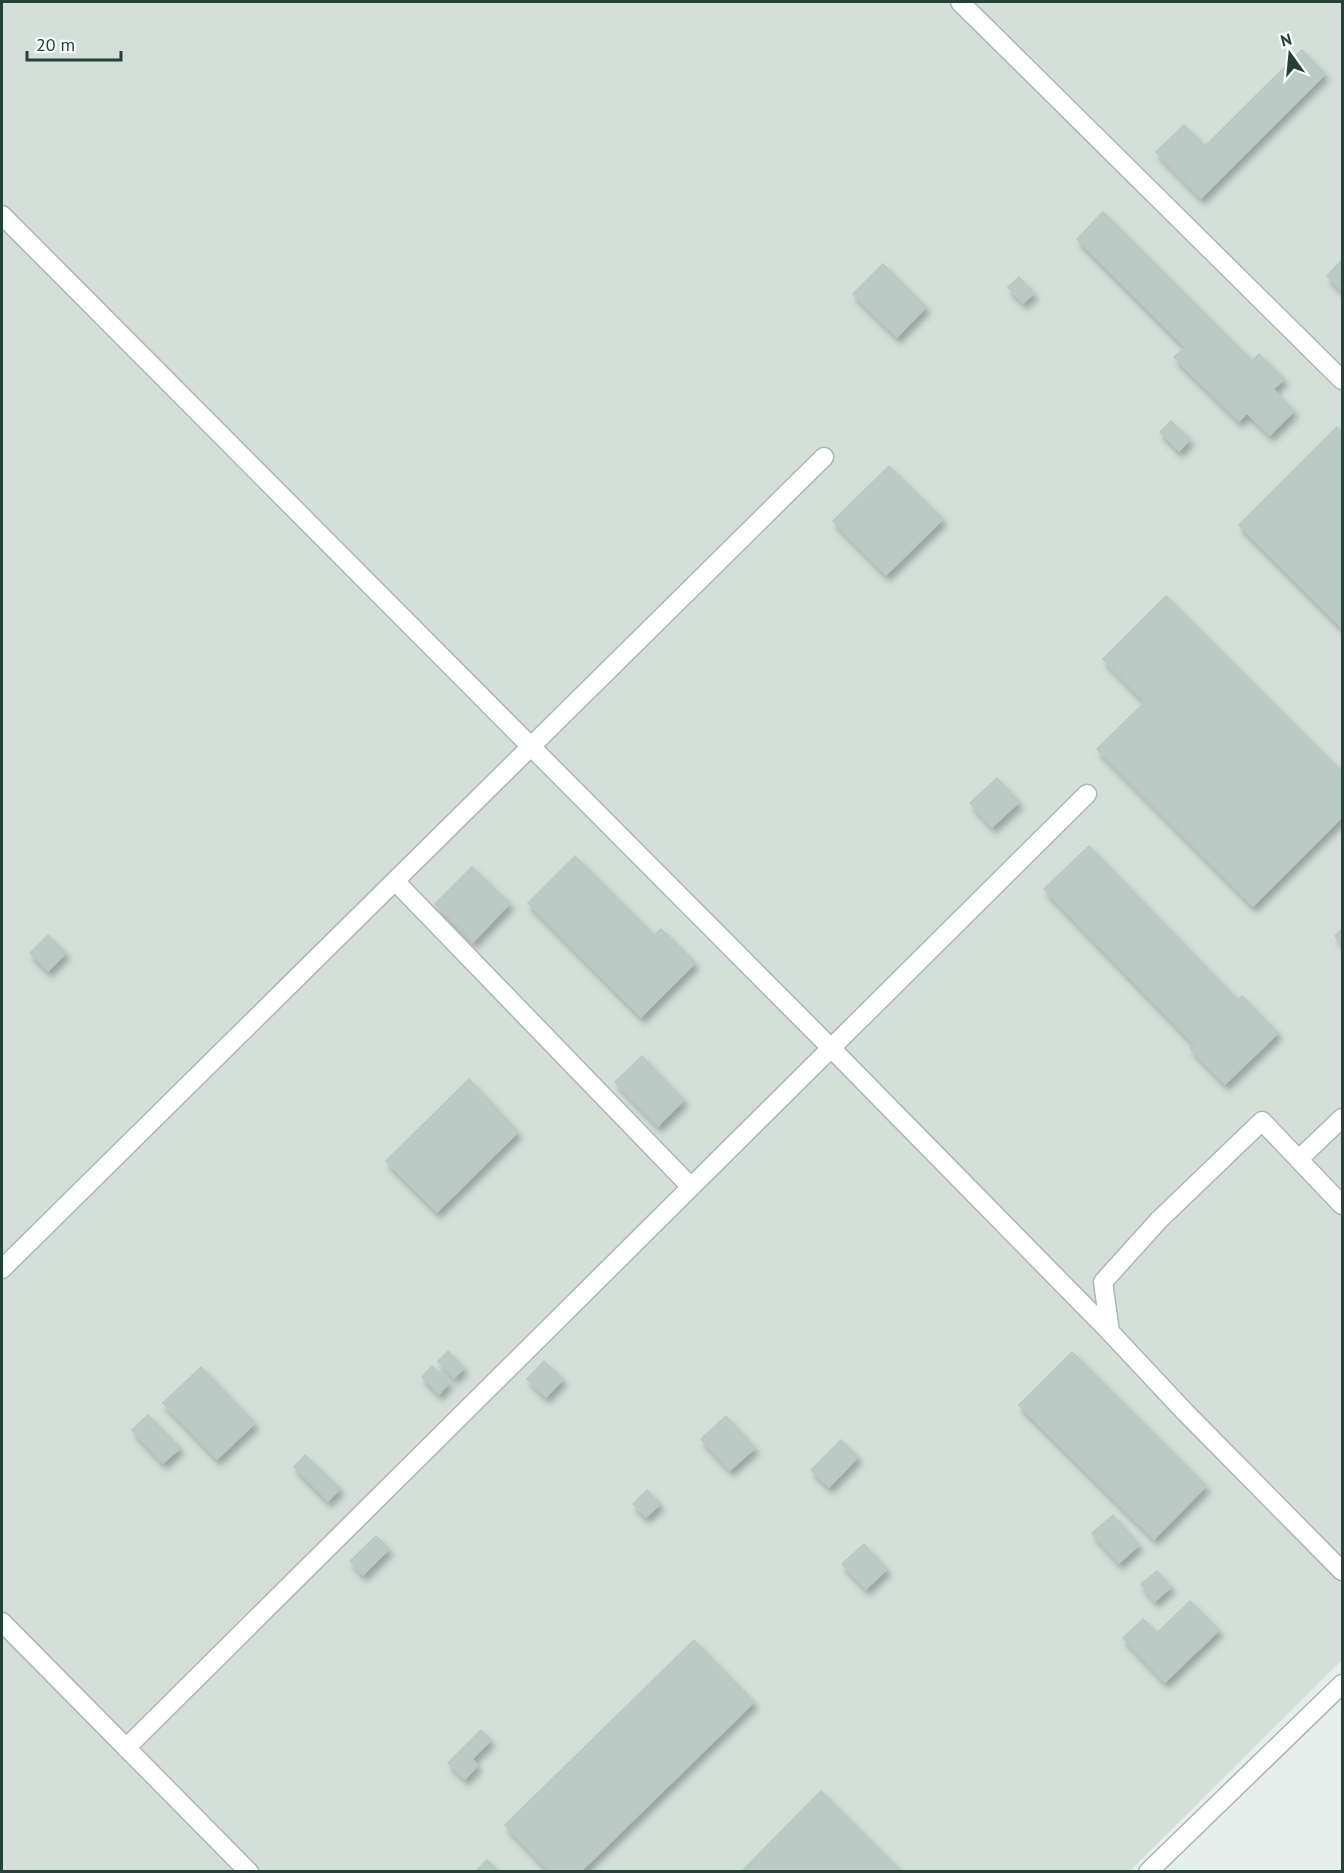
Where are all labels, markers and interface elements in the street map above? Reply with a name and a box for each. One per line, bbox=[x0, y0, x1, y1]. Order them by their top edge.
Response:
scale bar bbox=[27, 24, 122, 62]
north arrow bbox=[1260, 24, 1320, 84]
text: N bbox=[1278, 28, 1294, 51]
text: 20 m bbox=[36, 33, 75, 56]

